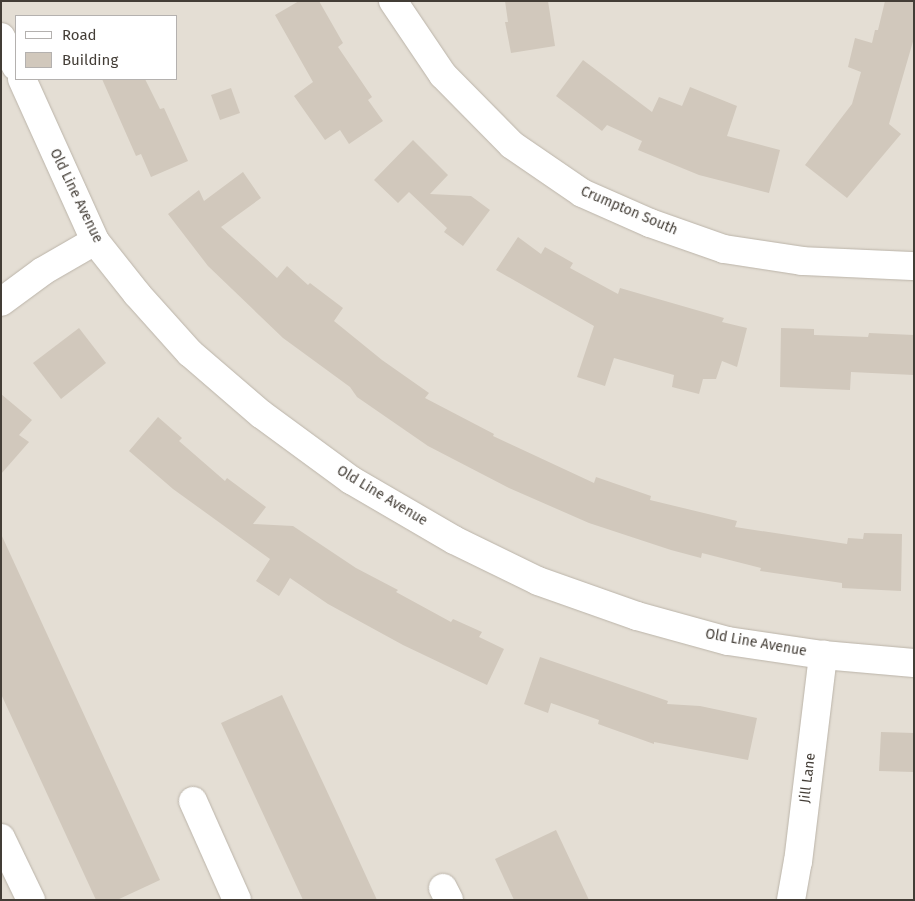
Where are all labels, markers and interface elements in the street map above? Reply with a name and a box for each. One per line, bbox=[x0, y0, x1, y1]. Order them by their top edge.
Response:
legend bbox=[15, 15, 178, 80]
text: Road bbox=[62, 26, 97, 44]
text: Building bbox=[62, 51, 118, 69]
street label: Old Line Avenue bbox=[46, 146, 106, 246]
street label: Crumpton South bbox=[578, 183, 680, 239]
street label: Old Line Avenue bbox=[334, 462, 430, 530]
street label: Old Line Avenue bbox=[704, 626, 808, 660]
street label: Jill Lane bbox=[797, 752, 819, 804]

